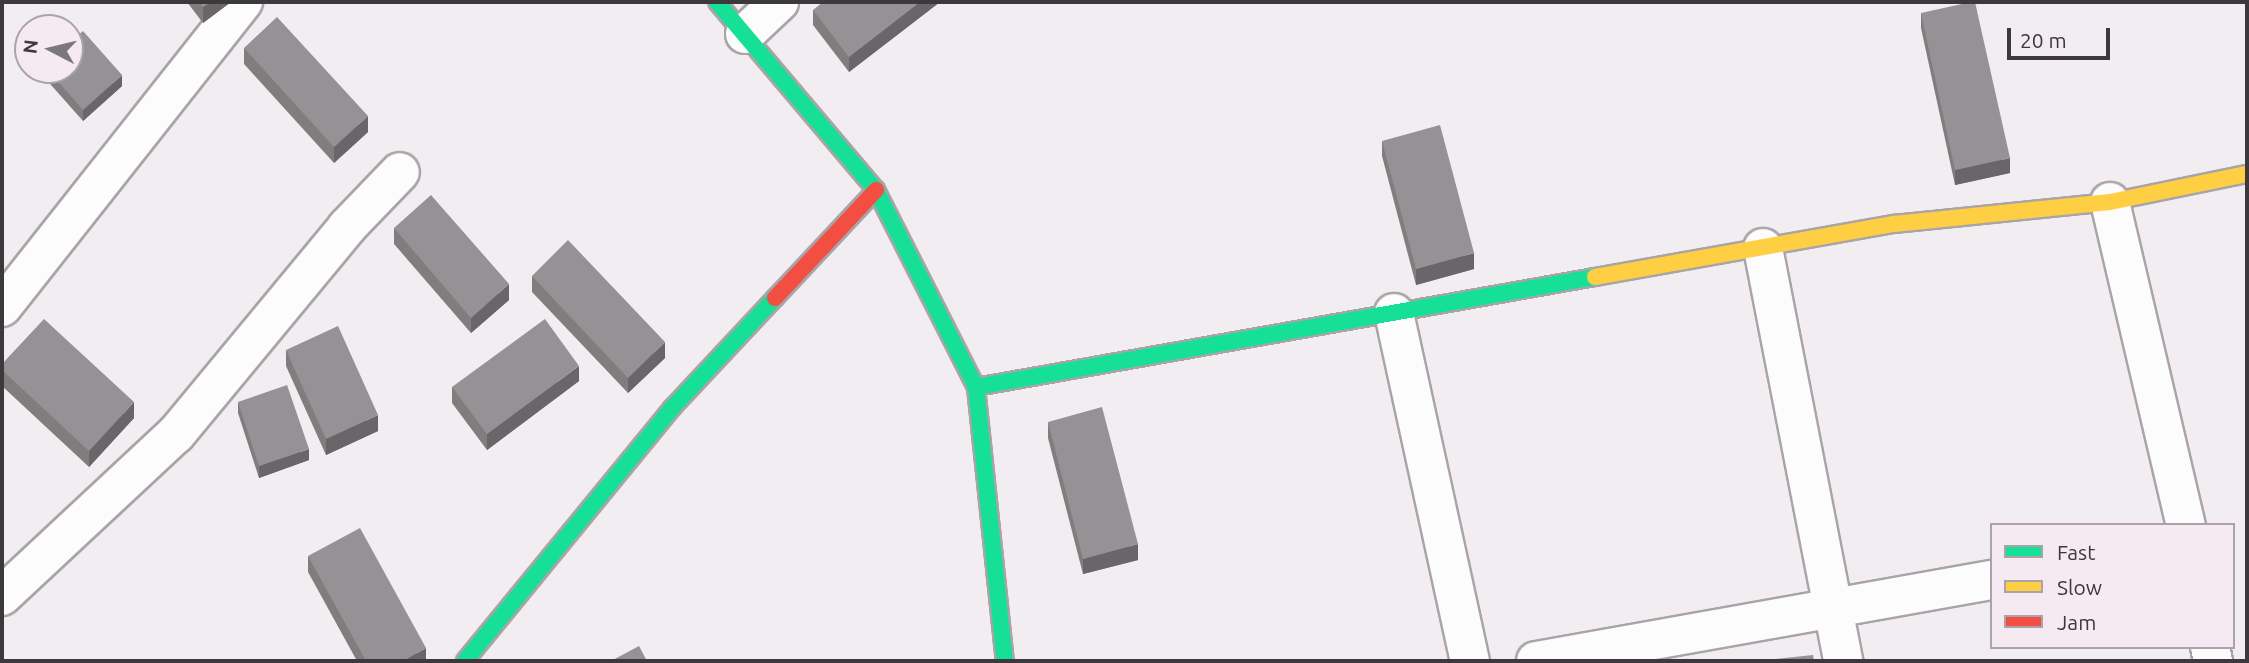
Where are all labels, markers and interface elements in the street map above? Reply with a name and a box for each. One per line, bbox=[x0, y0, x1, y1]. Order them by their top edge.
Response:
north arrow bbox=[14, 14, 84, 84]
scale bar bbox=[2011, 14, 2114, 58]
text: 20 m bbox=[2020, 28, 2067, 52]
text: N bbox=[18, 38, 42, 55]
legend bbox=[1990, 523, 2235, 649]
text: Fast bbox=[2057, 540, 2095, 564]
text: Slow bbox=[2057, 575, 2102, 599]
text: Jam bbox=[2057, 610, 2096, 634]

